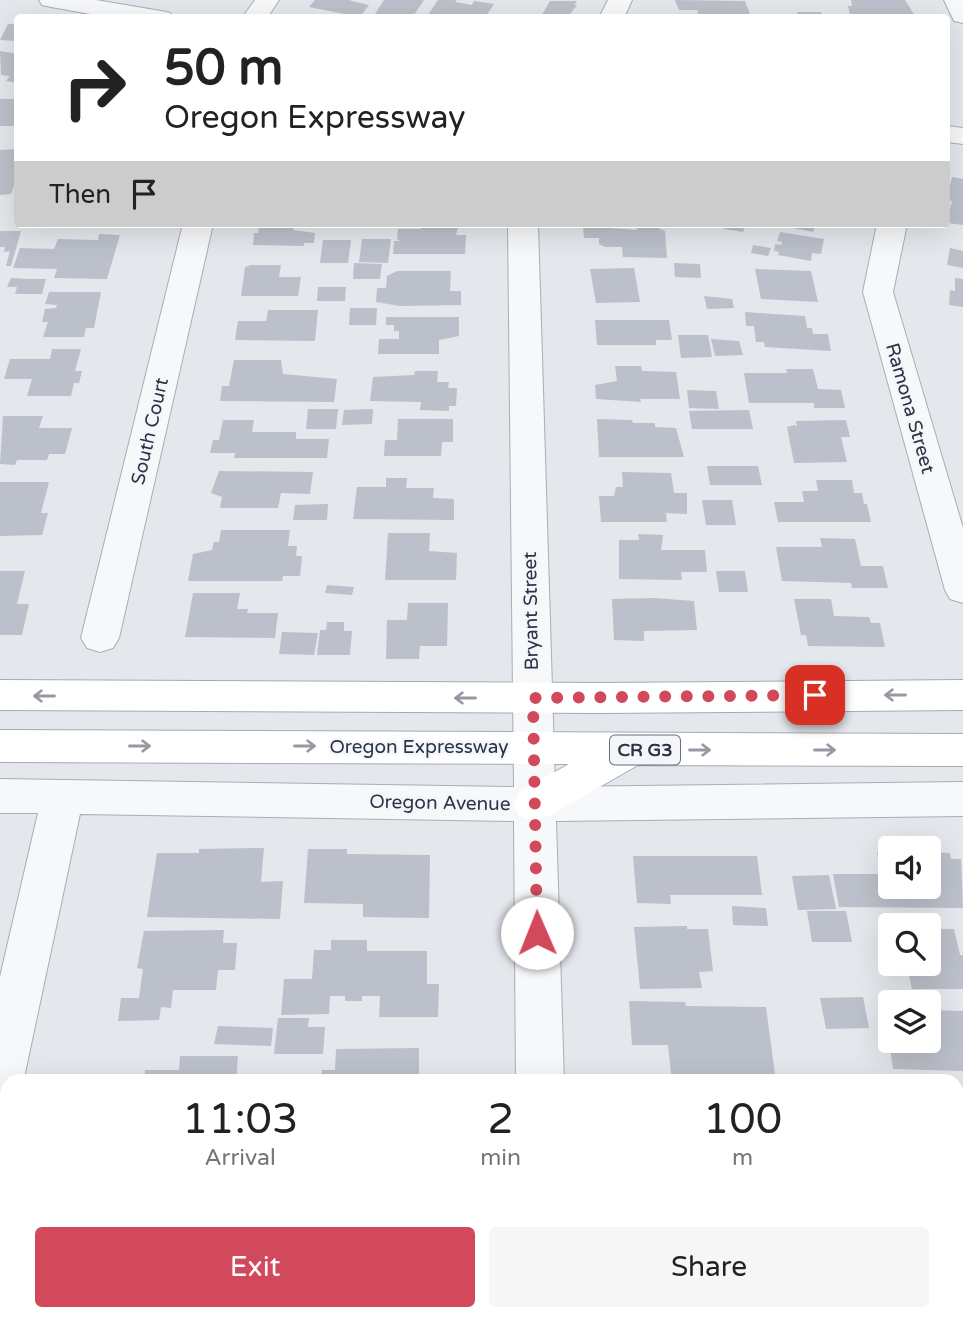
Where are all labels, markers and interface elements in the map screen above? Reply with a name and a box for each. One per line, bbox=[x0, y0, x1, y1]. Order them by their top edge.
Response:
text: 50 m bbox=[164, 39, 283, 98]
icon: right bbox=[49, 42, 140, 133]
text: Oregon Expressway bbox=[164, 99, 465, 137]
icon: arrive bbox=[125, 175, 163, 213]
text: Then bbox=[49, 179, 111, 210]
street label: Ramona Street bbox=[881, 341, 939, 476]
street label: South Court bbox=[127, 376, 173, 487]
street label: Bryant Street bbox=[519, 551, 543, 671]
pin bbox=[785, 665, 845, 725]
icon: arrive bbox=[796, 676, 834, 714]
one-way arrow bbox=[884, 688, 907, 702]
one-way arrow bbox=[33, 689, 56, 703]
one-way arrow bbox=[454, 691, 477, 705]
street label: Oregon Expressway bbox=[330, 736, 509, 758]
road number: CR G3 bbox=[610, 736, 680, 764]
one-way arrow bbox=[129, 739, 152, 753]
one-way arrow bbox=[293, 739, 316, 753]
one-way arrow bbox=[688, 743, 711, 757]
one-way arrow bbox=[813, 743, 836, 757]
street label: Oregon Avenue bbox=[369, 791, 511, 815]
map controls bbox=[878, 836, 941, 1053]
button: sound bbox=[878, 836, 941, 899]
position arrow bbox=[500, 896, 574, 970]
button: search bbox=[878, 913, 941, 976]
button: layers bbox=[878, 990, 941, 1053]
text: 11:03 bbox=[182, 1094, 298, 1145]
text: 2 bbox=[487, 1094, 514, 1145]
text: 100 bbox=[703, 1094, 782, 1145]
text: Arrival bbox=[205, 1144, 276, 1172]
text: min bbox=[480, 1144, 521, 1172]
text: m bbox=[732, 1144, 753, 1172]
button: Exit bbox=[35, 1227, 475, 1307]
button: Share bbox=[489, 1227, 929, 1307]

